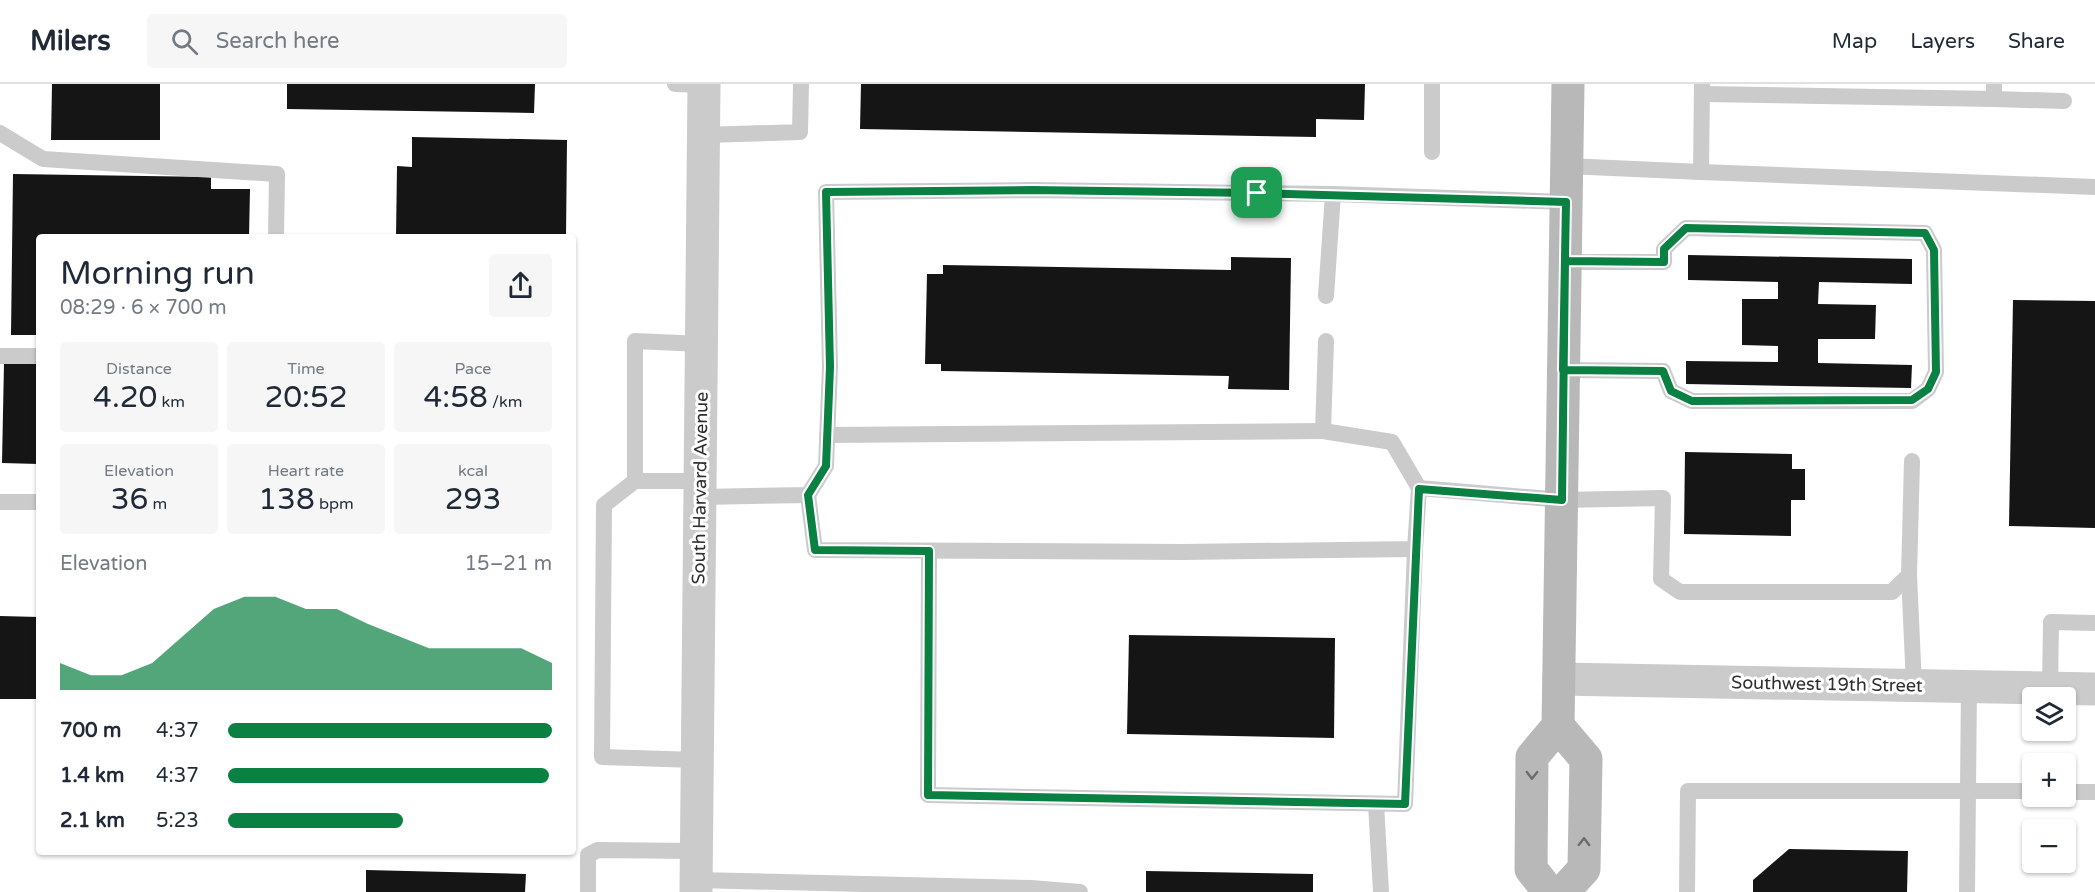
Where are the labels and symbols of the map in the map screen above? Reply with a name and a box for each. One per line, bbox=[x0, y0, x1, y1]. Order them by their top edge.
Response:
pin bbox=[1231, 167, 1282, 218]
street label: South Harvard Avenue bbox=[687, 391, 713, 585]
street label: Southwest 19th Street bbox=[1731, 671, 1923, 697]
one-way arrow bbox=[1526, 770, 1538, 779]
one-way arrow bbox=[1578, 837, 1590, 846]

